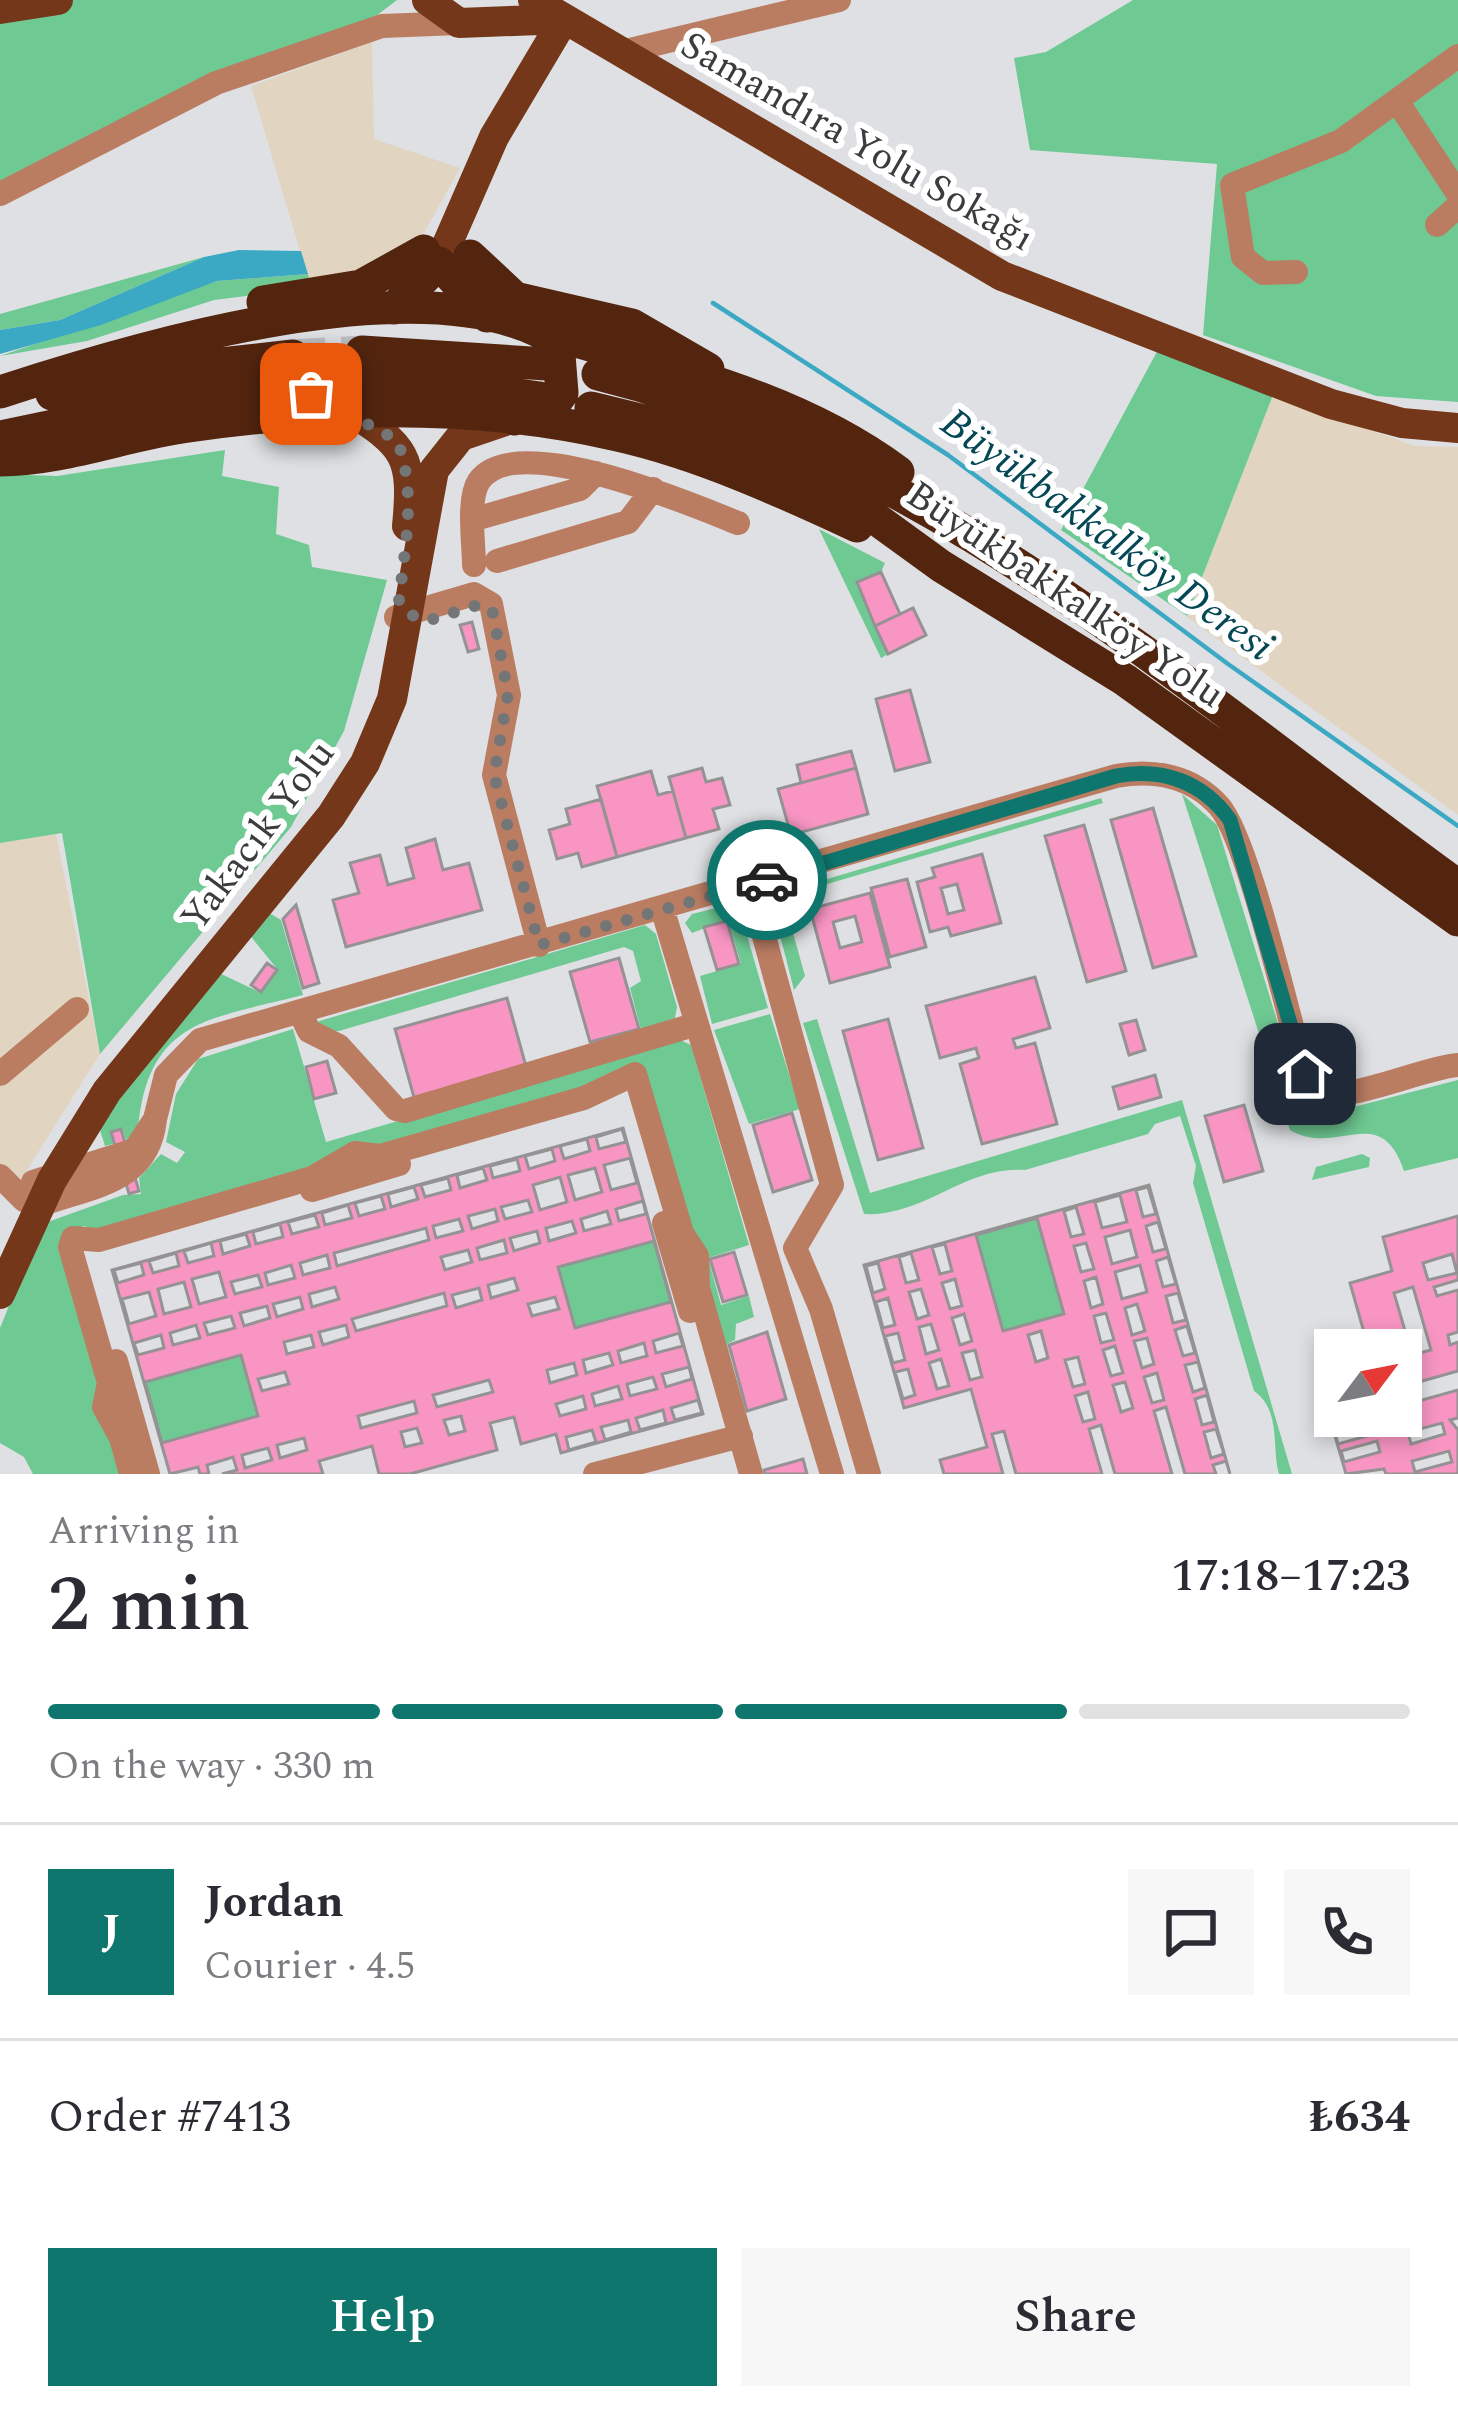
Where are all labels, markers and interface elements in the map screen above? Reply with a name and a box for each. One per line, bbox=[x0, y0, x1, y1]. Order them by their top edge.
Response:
street label: Samandıra Yolu Sokağı bbox=[669, 16, 1045, 268]
pin bbox=[260, 343, 362, 445]
icon: bag bbox=[278, 361, 344, 427]
water label: Büyükbakkalköy Deresi bbox=[927, 392, 1287, 678]
street label: Büyükbakkalköy Yolu bbox=[894, 466, 1236, 724]
street label: Yakacık Yolu bbox=[166, 728, 350, 944]
courier bbox=[707, 820, 827, 940]
icon: car bbox=[734, 847, 800, 913]
pin bbox=[1254, 1023, 1356, 1125]
icon: home bbox=[1272, 1041, 1338, 1107]
north arrow bbox=[1314, 1329, 1422, 1437]
map controls bbox=[1314, 1329, 1422, 1437]
text: Arriving in bbox=[48, 1502, 240, 1561]
text: 17:18–17:23 bbox=[1171, 1542, 1410, 1611]
text: 2 min bbox=[48, 1546, 250, 1665]
text: On the way · 330 m bbox=[48, 1737, 375, 1796]
text: Jordan bbox=[204, 1868, 344, 1937]
button: chat bbox=[1128, 1869, 1254, 1995]
button: phone bbox=[1284, 1869, 1410, 1995]
text: J bbox=[101, 1897, 121, 1966]
text: Courier · 4.5 bbox=[204, 1937, 415, 1996]
text: Order #7413 bbox=[48, 2083, 291, 2152]
text: ₺634 bbox=[1309, 2083, 1410, 2152]
button: Help bbox=[48, 2248, 717, 2386]
button: Share bbox=[741, 2248, 1410, 2386]

